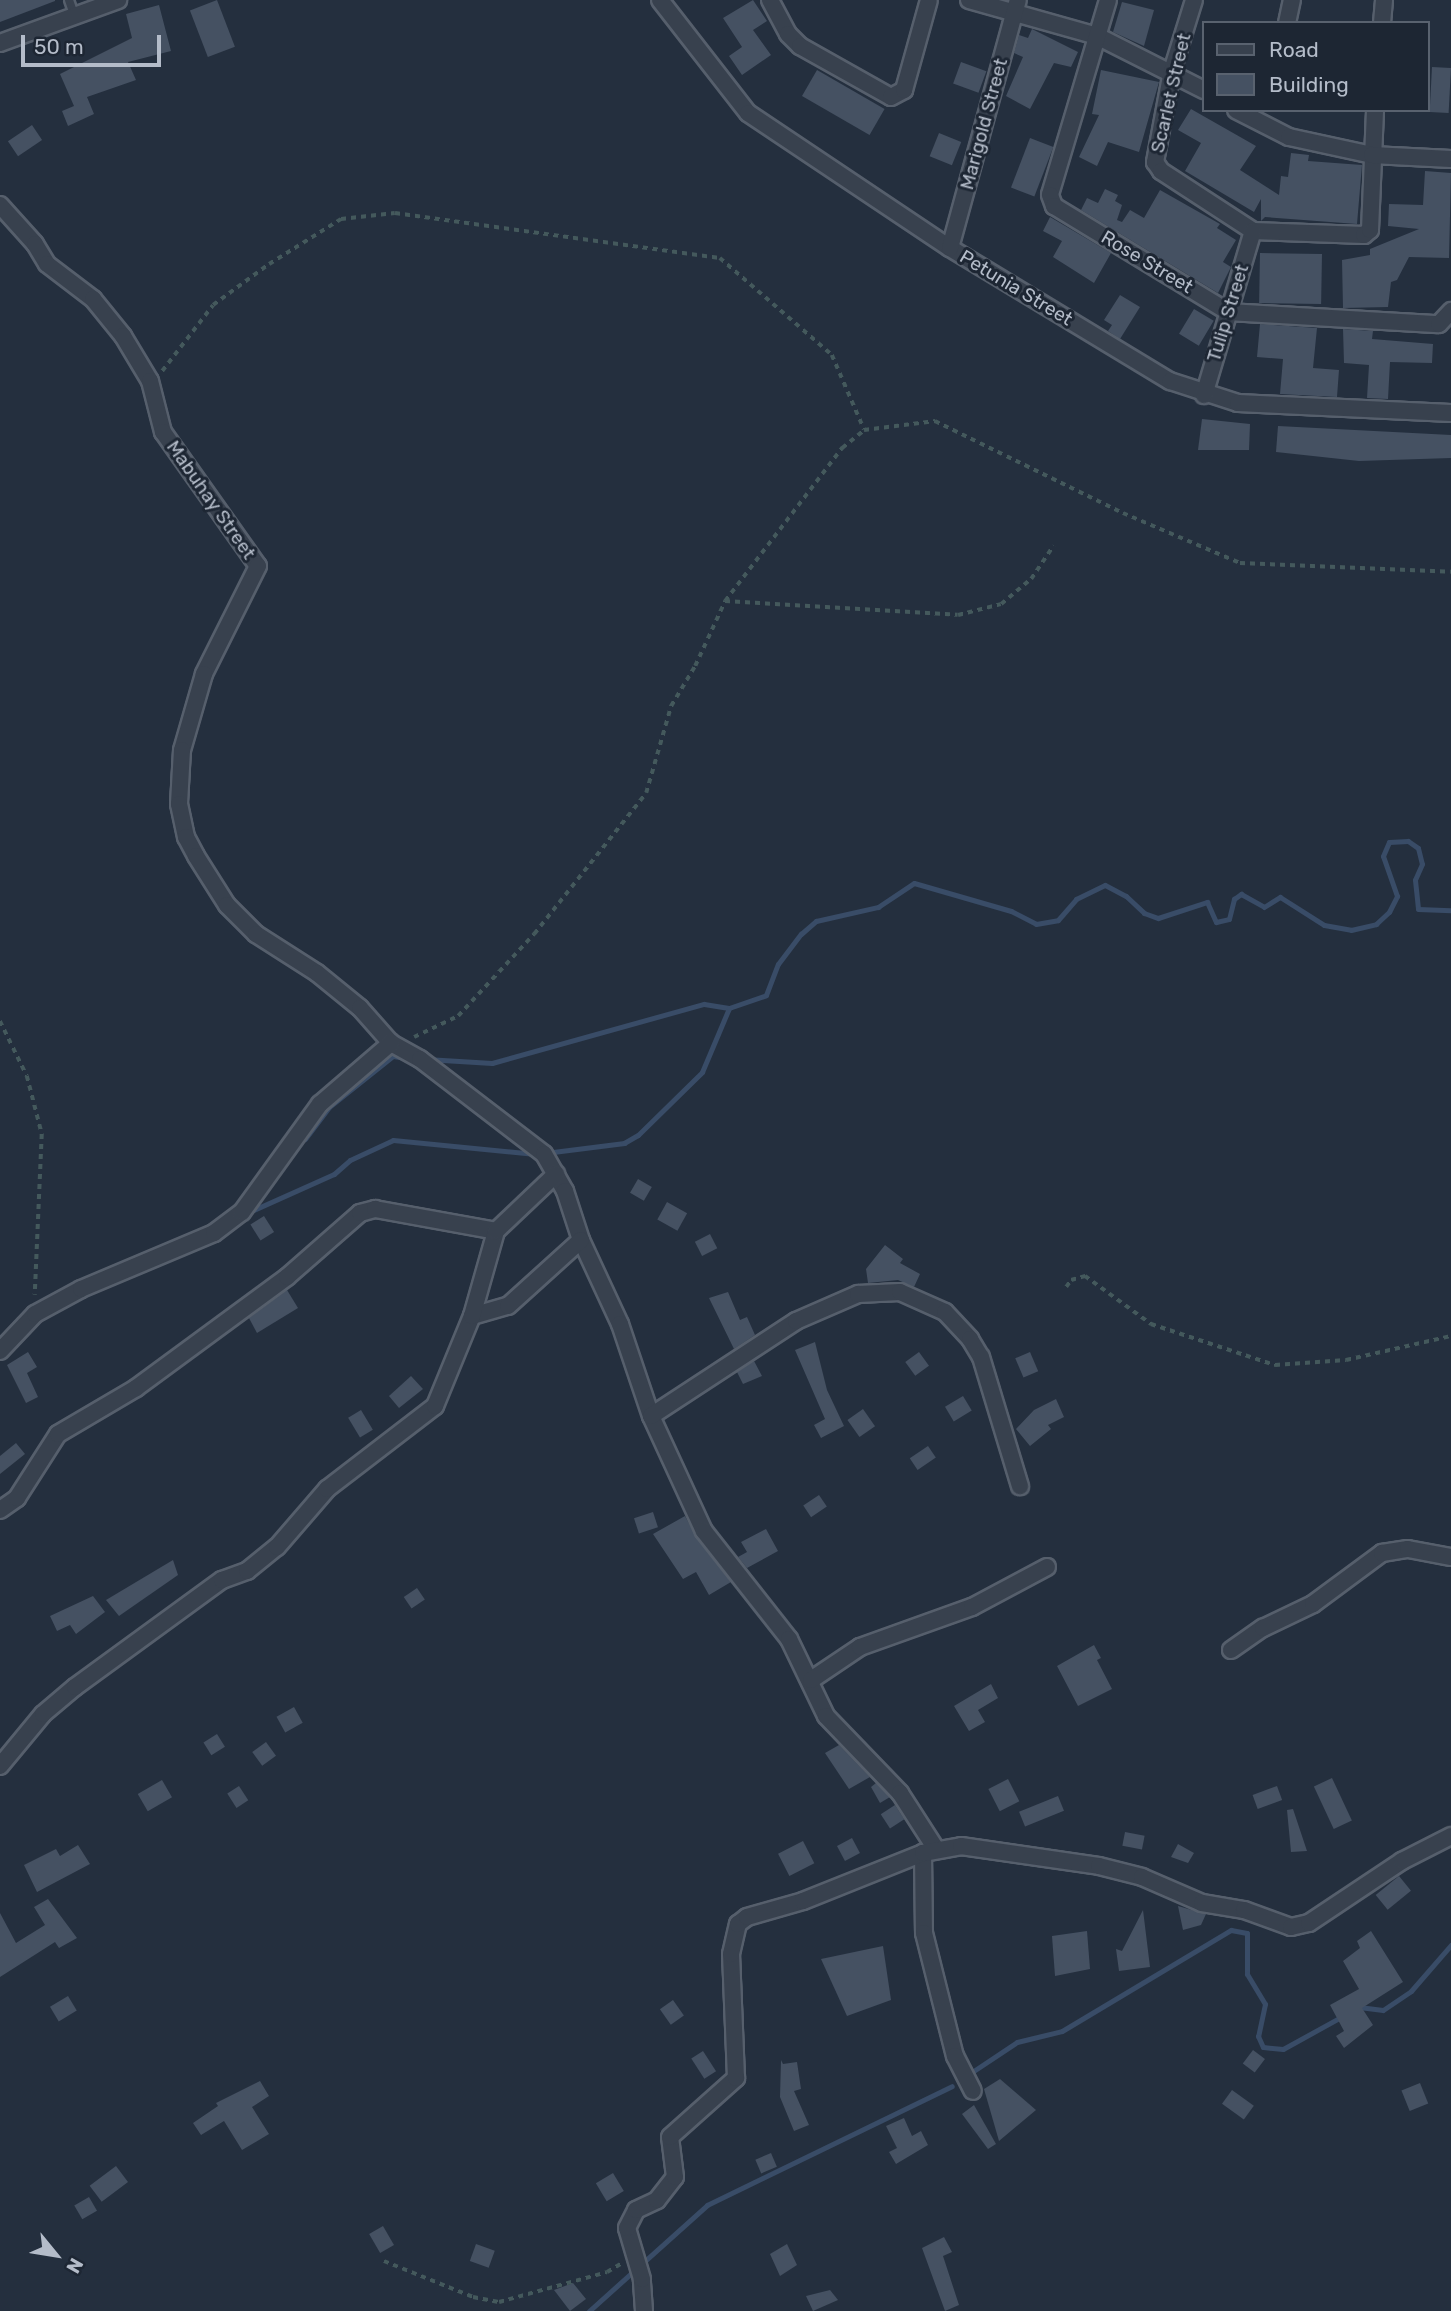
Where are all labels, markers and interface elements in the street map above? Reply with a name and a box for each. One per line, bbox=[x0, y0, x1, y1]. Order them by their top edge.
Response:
scale bar bbox=[24, 21, 164, 65]
legend bbox=[1202, 21, 1430, 112]
street label: Scarlet Street bbox=[1146, 31, 1196, 155]
text: 50 m bbox=[34, 34, 84, 59]
text: Road bbox=[1269, 37, 1319, 62]
street label: Marigold Street bbox=[955, 56, 1013, 192]
text: Building bbox=[1269, 72, 1349, 97]
street label: Rose Street bbox=[1097, 226, 1197, 298]
street label: Petunia Street bbox=[955, 245, 1077, 331]
street label: Tulip Street bbox=[1202, 261, 1254, 365]
street label: Mabuhay Street bbox=[161, 436, 261, 564]
north arrow bbox=[21, 2220, 91, 2290]
text: N bbox=[61, 2254, 88, 2277]

